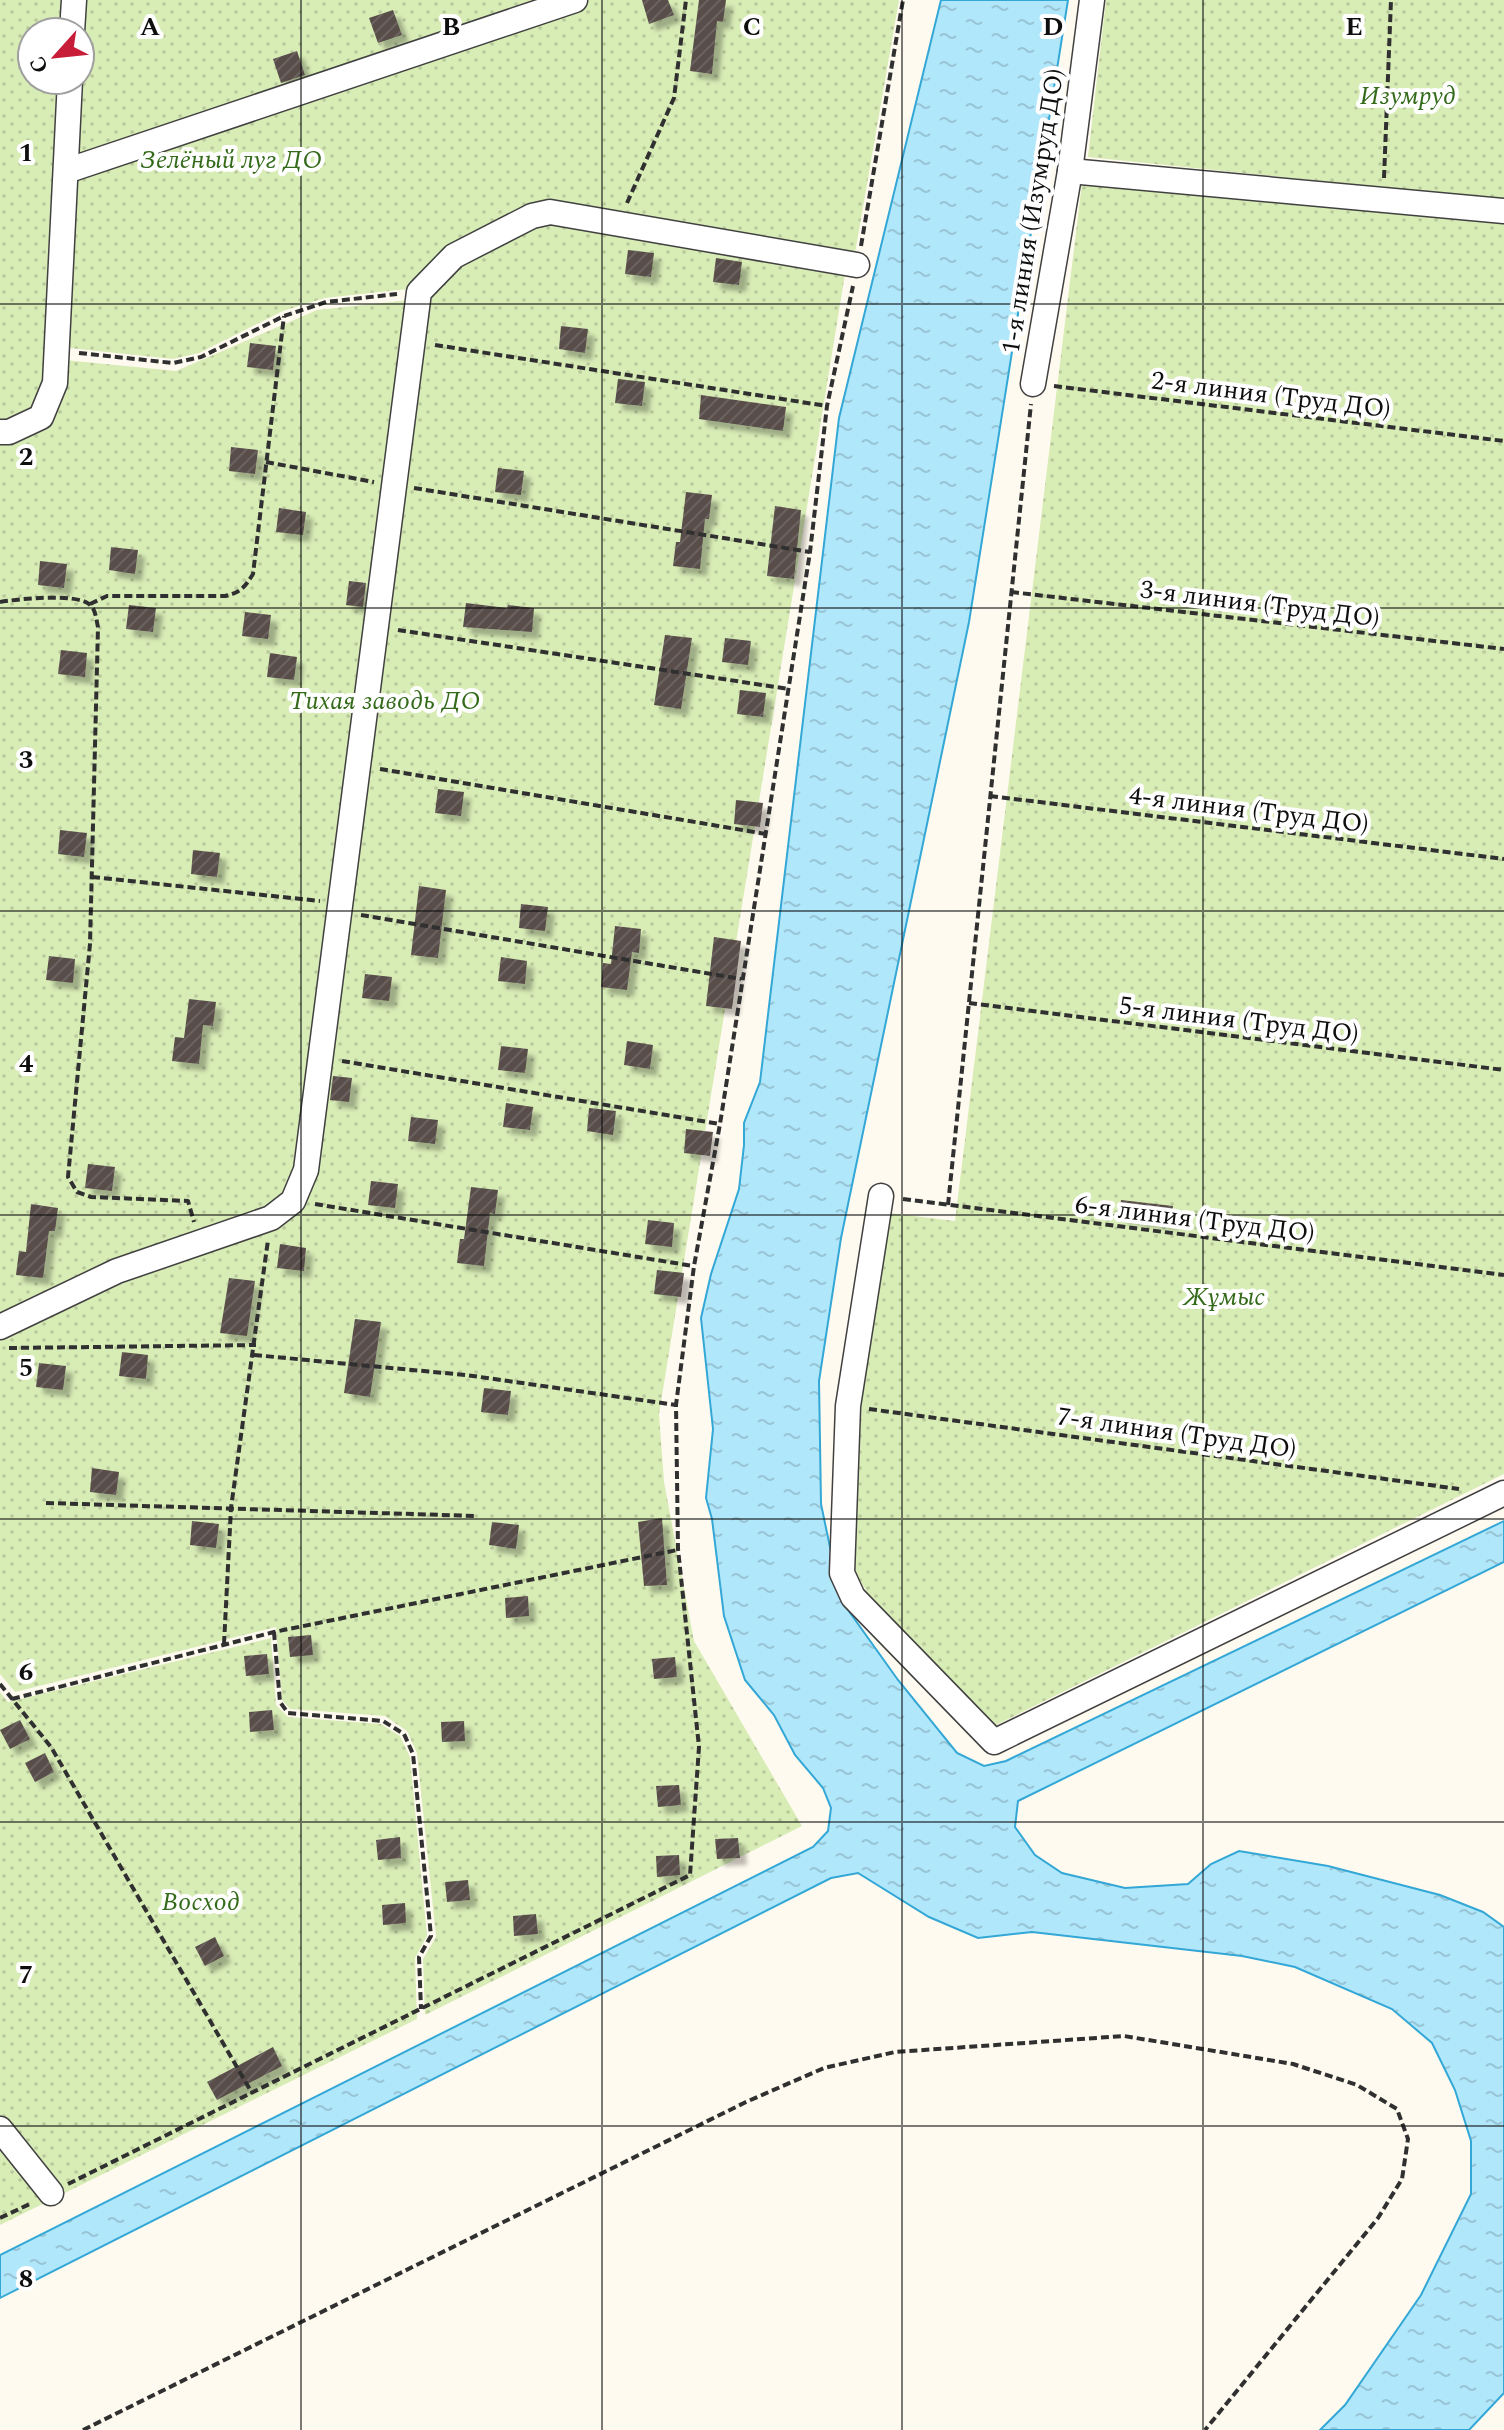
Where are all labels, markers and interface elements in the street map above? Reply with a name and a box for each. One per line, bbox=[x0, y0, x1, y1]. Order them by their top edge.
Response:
text: A bbox=[140, 7, 160, 47]
text: B bbox=[442, 7, 460, 47]
text: C bbox=[743, 7, 761, 47]
text: D bbox=[1043, 7, 1063, 47]
text: E bbox=[1345, 7, 1363, 47]
north arrow bbox=[16, 16, 96, 96]
text: С bbox=[21, 50, 58, 79]
street label: 1-я линия (Изумруд ДО) bbox=[991, 66, 1075, 357]
park label: Изумруд bbox=[1360, 76, 1456, 116]
text: 1 bbox=[19, 133, 33, 173]
park label: Зелёный луг ДО bbox=[140, 140, 322, 180]
street label: 2-я линия (Труд ДО) bbox=[1149, 360, 1393, 430]
text: 2 bbox=[19, 437, 33, 477]
street label: 3-я линия (Труд ДО) bbox=[1138, 569, 1382, 639]
park label: Тихая заводь ДО bbox=[289, 681, 481, 721]
text: 3 bbox=[19, 740, 33, 780]
street label: 4-я линия (Труд ДО) bbox=[1127, 775, 1371, 845]
street label: 5-я линия (Труд ДО) bbox=[1117, 985, 1361, 1055]
text: 4 bbox=[19, 1044, 34, 1084]
street label: 6-я линия (Труд ДО) bbox=[1073, 1184, 1317, 1254]
park label: Жұмыс bbox=[1182, 1277, 1265, 1317]
text: 5 bbox=[19, 1348, 33, 1388]
street label: 7-я линия (Труд ДО) bbox=[1055, 1396, 1299, 1470]
text: 6 bbox=[19, 1652, 33, 1692]
park label: Восход bbox=[162, 1882, 240, 1922]
text: 7 bbox=[19, 1955, 33, 1995]
text: 8 bbox=[19, 2259, 33, 2299]

